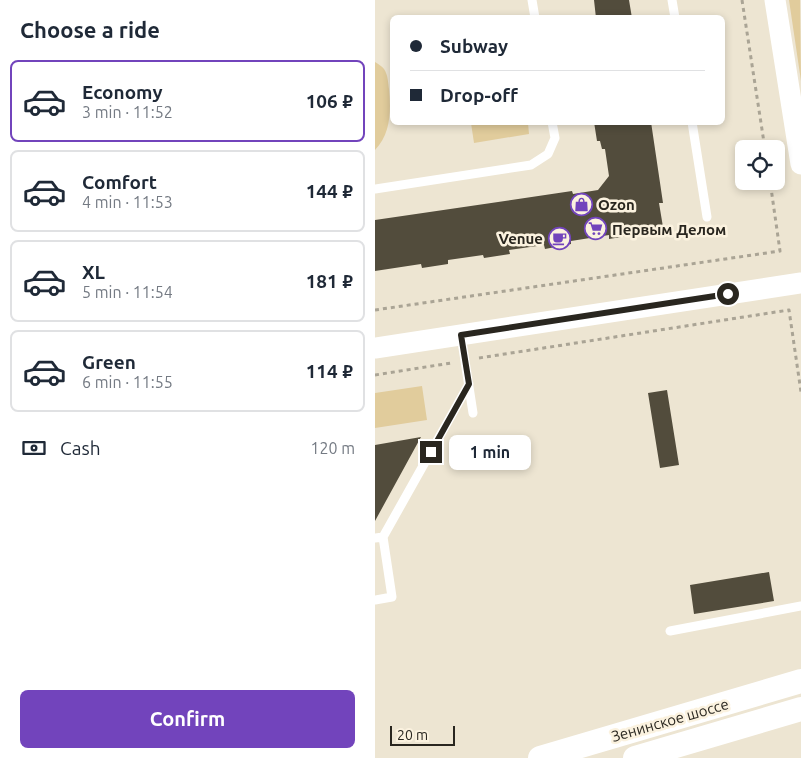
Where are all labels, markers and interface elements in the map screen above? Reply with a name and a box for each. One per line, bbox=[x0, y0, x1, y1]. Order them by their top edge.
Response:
text: Choose a ride bbox=[20, 17, 160, 42]
text: Subway bbox=[440, 35, 508, 57]
icon: car bbox=[22, 79, 67, 124]
text: Economy bbox=[82, 81, 163, 103]
text: Drop-off bbox=[440, 84, 518, 106]
text: 106 ₽ bbox=[306, 90, 353, 112]
text: 3 min · 11:52 bbox=[82, 103, 173, 121]
map controls bbox=[735, 140, 785, 190]
button: locate bbox=[735, 140, 785, 190]
icon: car bbox=[22, 169, 67, 214]
text: Comfort bbox=[82, 171, 157, 193]
text: 144 ₽ bbox=[306, 180, 353, 202]
shop icon: Ozon bbox=[570, 192, 594, 216]
text: 4 min · 11:53 bbox=[82, 193, 173, 211]
place label: Ozon bbox=[598, 196, 635, 213]
supermarket icon: Первым Делом bbox=[584, 217, 608, 241]
place label: Первым Делом bbox=[612, 221, 726, 238]
cafe icon: Venue bbox=[547, 226, 571, 250]
place label: Venue bbox=[498, 230, 543, 247]
icon: car bbox=[22, 259, 67, 304]
text: XL bbox=[82, 261, 105, 283]
text: 181 ₽ bbox=[306, 270, 353, 292]
text: 5 min · 11:54 bbox=[82, 283, 173, 301]
route start bbox=[717, 283, 739, 305]
icon: car bbox=[22, 349, 67, 394]
text: Green bbox=[82, 351, 136, 373]
text: 114 ₽ bbox=[306, 360, 353, 382]
text: 6 min · 11:55 bbox=[82, 373, 173, 391]
icon: cash bbox=[20, 434, 48, 462]
callout: 1 min bbox=[449, 434, 531, 470]
text: Cash bbox=[60, 437, 101, 459]
text: 120 m bbox=[310, 439, 355, 457]
route end bbox=[420, 441, 442, 463]
text: 1 min bbox=[470, 443, 510, 461]
button: Confirm bbox=[20, 690, 355, 748]
street label: Зенинское шоссе bbox=[609, 695, 731, 745]
scale bar bbox=[390, 723, 455, 746]
text: 20 m bbox=[397, 727, 428, 743]

